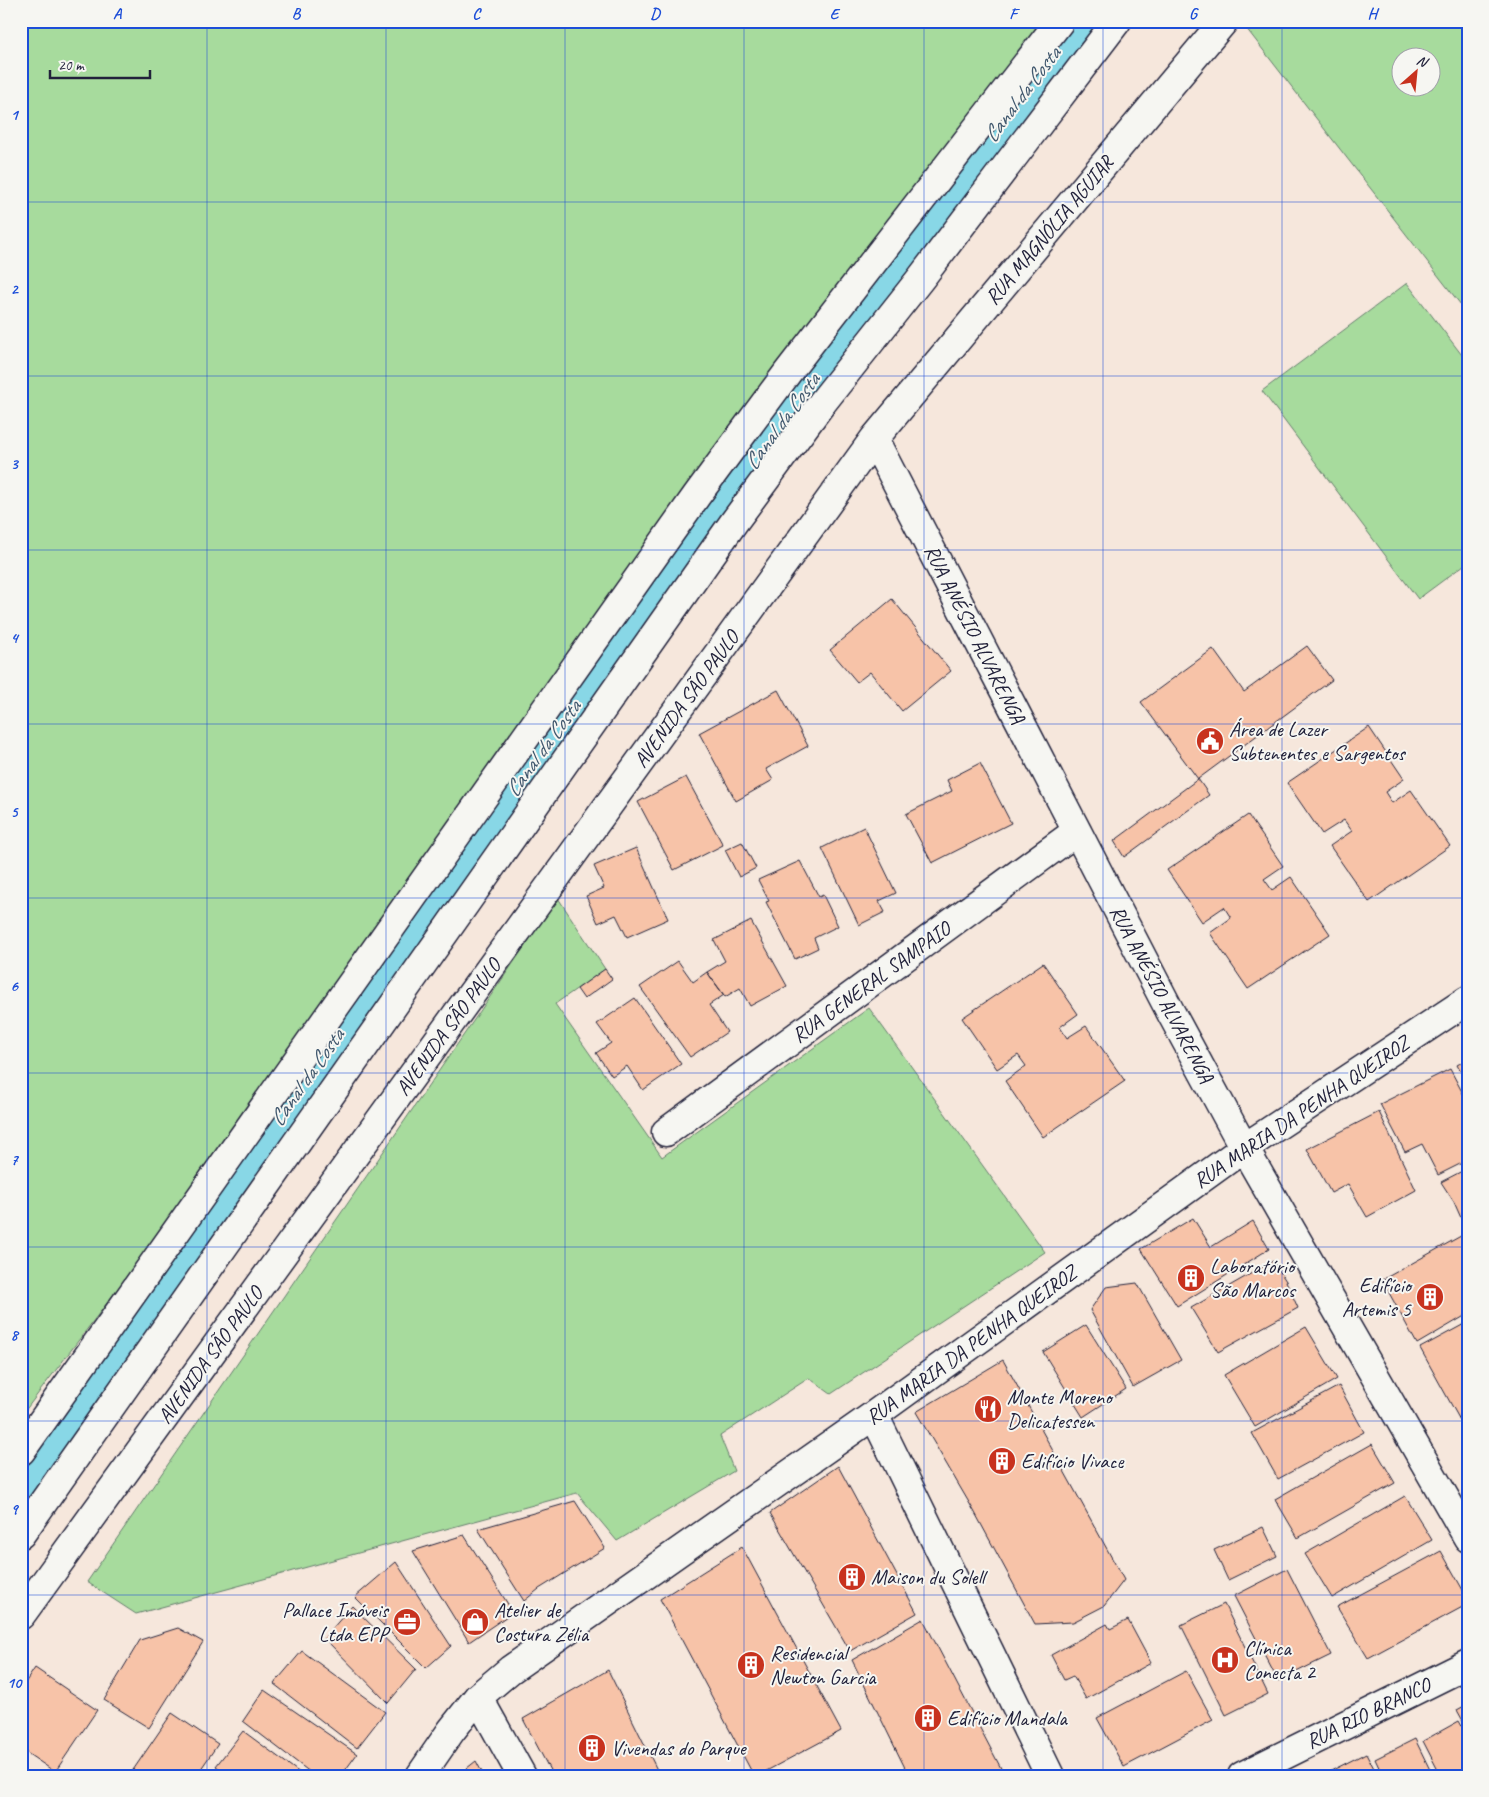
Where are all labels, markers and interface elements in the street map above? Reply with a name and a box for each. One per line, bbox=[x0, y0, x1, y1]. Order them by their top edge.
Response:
text: A bbox=[113, 4, 123, 24]
text: B bbox=[292, 4, 302, 24]
text: C bbox=[472, 4, 482, 24]
text: D bbox=[650, 4, 661, 24]
text: E bbox=[830, 4, 841, 24]
text: F bbox=[1009, 4, 1020, 24]
text: G bbox=[1189, 4, 1199, 24]
text: H bbox=[1367, 4, 1379, 24]
water label: Canal da Costa bbox=[977, 40, 1068, 148]
scale bar bbox=[50, 48, 150, 80]
north arrow bbox=[1392, 48, 1442, 98]
text: N bbox=[1414, 51, 1431, 71]
text: 20 m bbox=[58, 56, 85, 75]
text: 1 bbox=[10, 105, 19, 125]
street label: RUA MAGNÓLIA AGUIAR bbox=[979, 149, 1120, 310]
text: 2 bbox=[10, 279, 19, 299]
water label: Canal da Costa bbox=[737, 366, 827, 475]
text: 3 bbox=[10, 454, 19, 474]
street label: RUA ANÉSIO ALVARENGA bbox=[919, 540, 1032, 728]
street label: AVENIDA SÃO PAULO bbox=[628, 623, 746, 773]
text: 4 bbox=[10, 628, 19, 648]
water label: Canal da Costa bbox=[498, 693, 588, 802]
place label: Área de Lazer Subtenentes e Sargentos bbox=[1229, 716, 1406, 766]
public building icon: Área de Lazer Subtenentes e Sargentos bbox=[1195, 726, 1225, 756]
text: 5 bbox=[11, 802, 20, 822]
street label: RUA ANÉSIO ALVARENGA bbox=[1104, 901, 1220, 1088]
street label: RUA GENERAL SAMPAIO bbox=[787, 914, 958, 1048]
street label: AVENIDA SÃO PAULO bbox=[390, 951, 508, 1101]
text: 6 bbox=[10, 976, 19, 996]
water label: Canal da Costa bbox=[263, 1022, 352, 1132]
street label: RUA MARIA DA PENHA QUEIROZ bbox=[1188, 1028, 1416, 1194]
text: 7 bbox=[10, 1150, 19, 1170]
place label: Laboratório São Marcos bbox=[1210, 1253, 1297, 1303]
street label: RUA MARIA DA PENHA QUEIROZ bbox=[861, 1258, 1084, 1430]
building icon: Laboratório São Marcos bbox=[1176, 1263, 1206, 1293]
place label: Edifício Artemis 5 bbox=[1342, 1272, 1414, 1322]
street label: AVENIDA SÃO PAULO bbox=[152, 1279, 270, 1429]
building icon: Edifício Artemis 5 bbox=[1415, 1282, 1445, 1312]
text: 8 bbox=[10, 1325, 19, 1345]
place label: Monte Moreno Delicatessen bbox=[1007, 1384, 1114, 1434]
restaurant icon: Monte Moreno Delicatessen bbox=[973, 1394, 1003, 1424]
building icon: Edifício Vivace bbox=[987, 1446, 1017, 1476]
place label: Edifício Vivace bbox=[1021, 1448, 1124, 1474]
text: 9 bbox=[10, 1499, 19, 1519]
building icon: Maison du Solell bbox=[837, 1562, 867, 1592]
place label: Maison du Solell bbox=[871, 1564, 988, 1590]
place label: Pallace Imóveis Ltda EPP bbox=[282, 1597, 391, 1647]
place label: Atelier de Costura Zélia bbox=[494, 1597, 590, 1647]
office icon: Pallace Imóveis Ltda EPP bbox=[392, 1607, 422, 1637]
shop icon: Atelier de Costura Zélia bbox=[460, 1607, 490, 1637]
place label: Clínica Conecta 2 bbox=[1244, 1635, 1317, 1685]
place label: Residencial Newton Garcia bbox=[770, 1640, 877, 1690]
hospital icon: Clínica Conecta 2 bbox=[1210, 1645, 1240, 1675]
building icon: Residencial Newton Garcia bbox=[736, 1650, 766, 1680]
street label: RUA RIO BRANCO bbox=[1301, 1671, 1437, 1754]
text: 10 bbox=[7, 1673, 23, 1693]
building icon: Edifício Mandala bbox=[913, 1703, 943, 1733]
place label: Edifício Mandala bbox=[947, 1705, 1068, 1731]
building icon: Vivendas do Parque bbox=[577, 1733, 607, 1763]
place label: Vivendas do Parque bbox=[611, 1735, 748, 1761]

